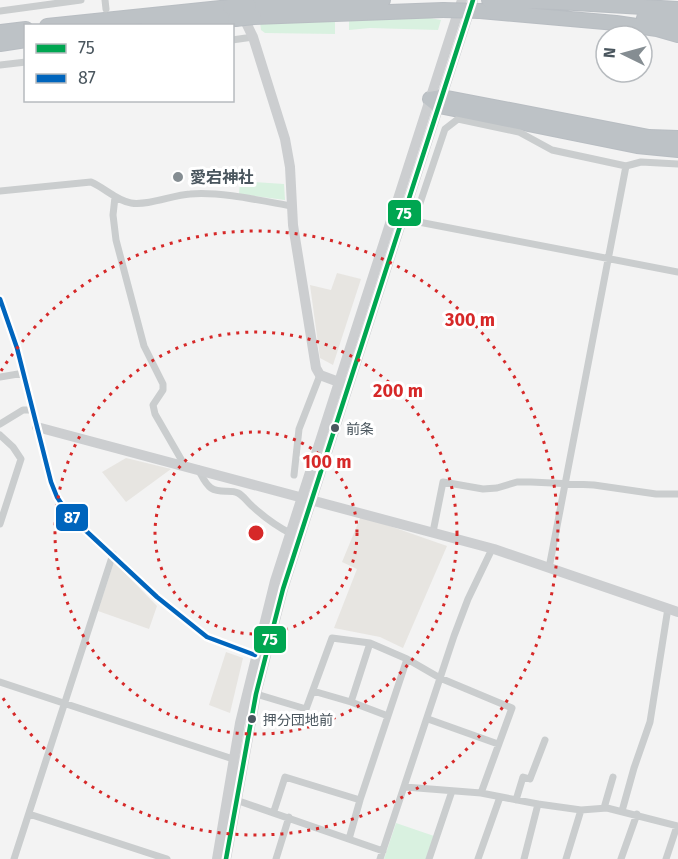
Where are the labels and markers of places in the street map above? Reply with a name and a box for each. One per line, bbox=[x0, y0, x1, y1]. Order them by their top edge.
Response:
place label: 愛宕神社 bbox=[190, 168, 254, 187]
marker: 愛宕神社 bbox=[171, 170, 185, 184]
place label: 前条 bbox=[346, 421, 374, 438]
marker: 前条 bbox=[329, 422, 341, 434]
centre of rings bbox=[246, 523, 266, 543]
place label: 押分団地前 bbox=[263, 712, 333, 729]
marker: 押分団地前 bbox=[246, 713, 258, 725]

